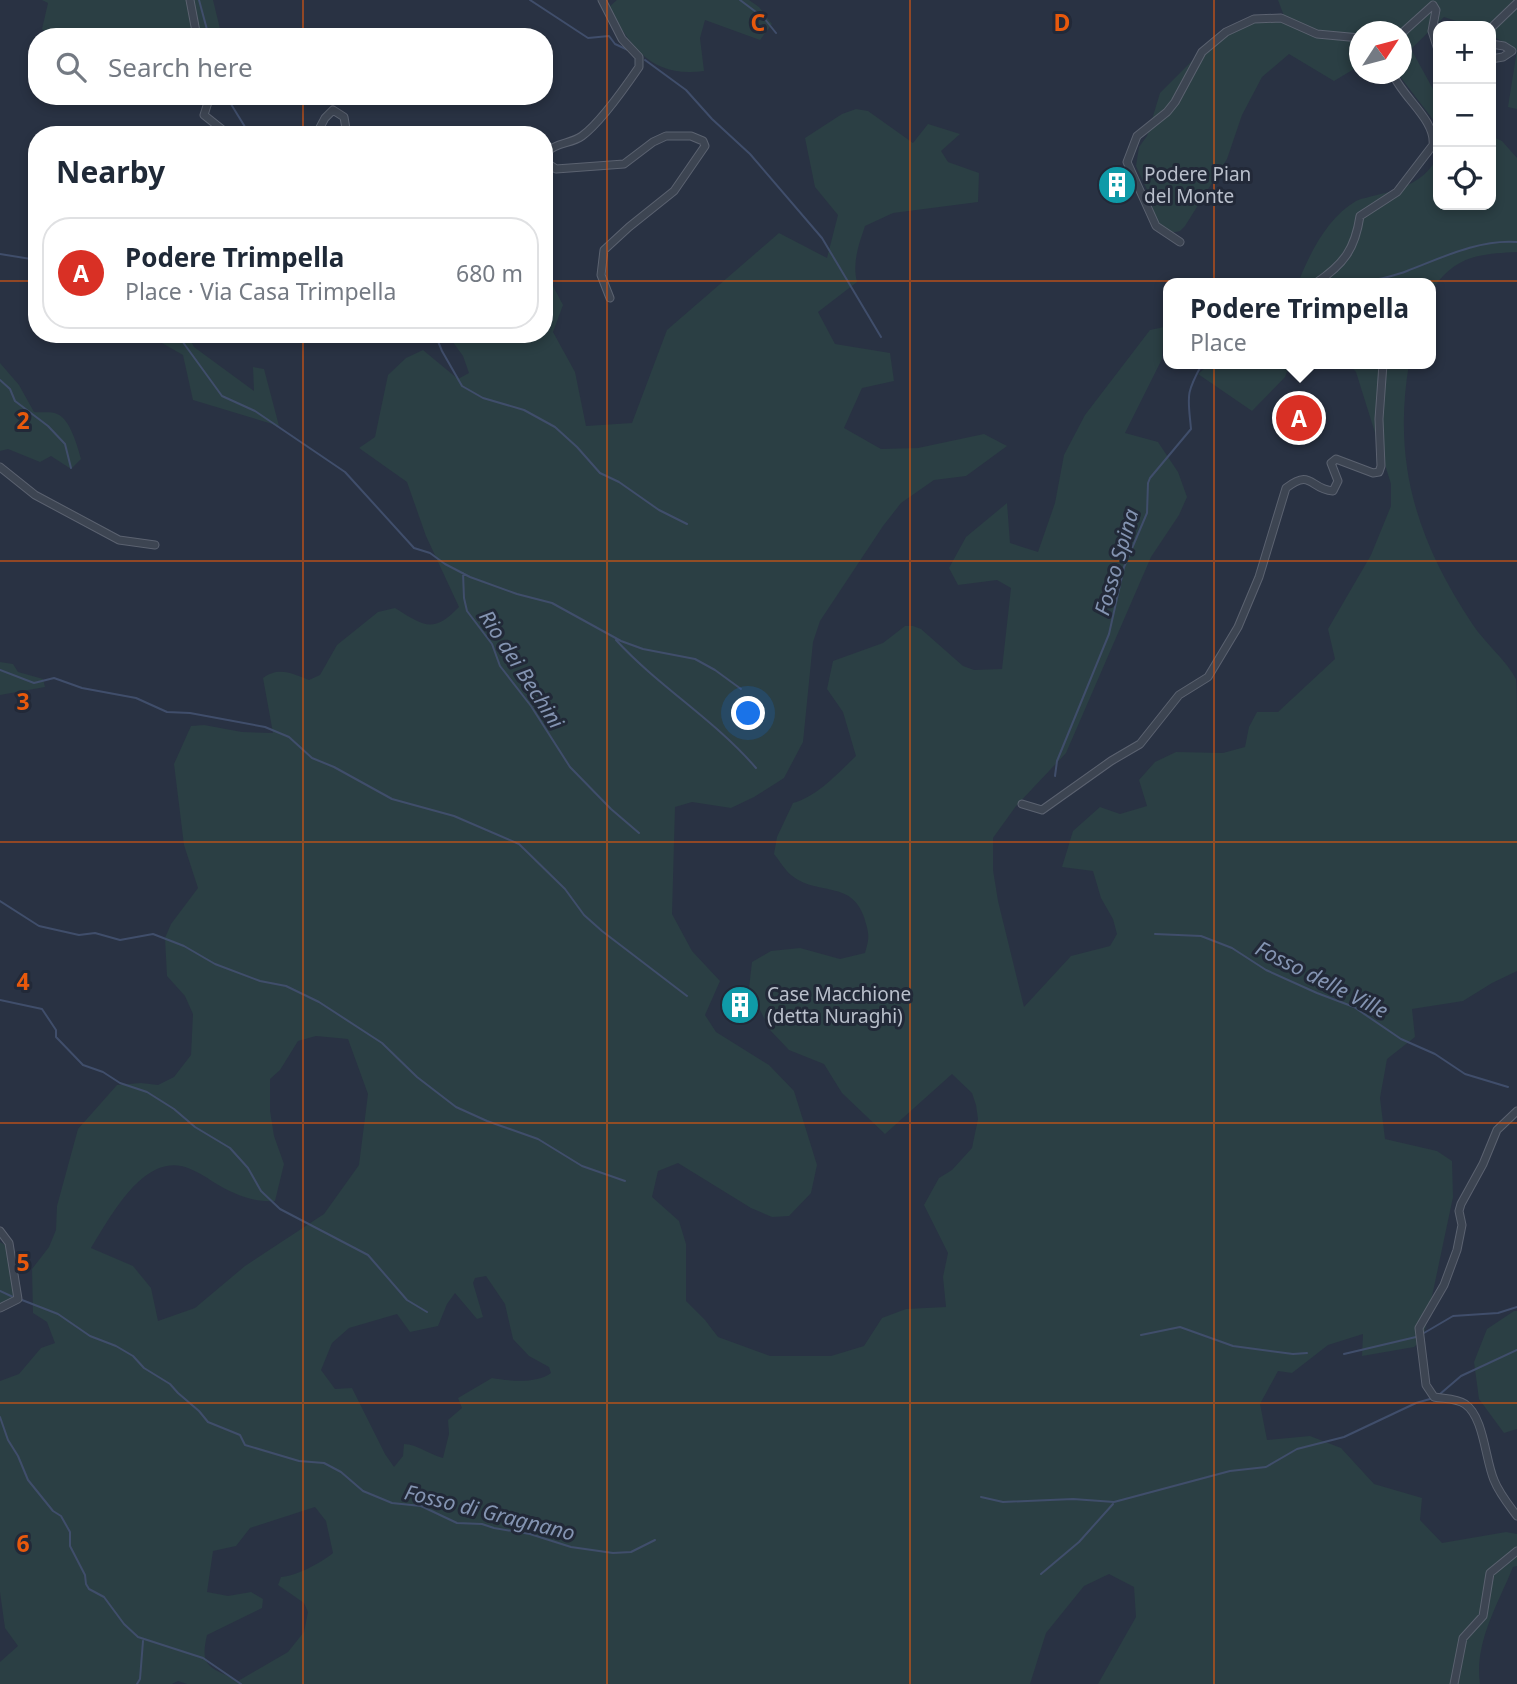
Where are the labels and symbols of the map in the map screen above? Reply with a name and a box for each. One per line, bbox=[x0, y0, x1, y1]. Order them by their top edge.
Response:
text: C bbox=[751, 6, 766, 38]
text: D bbox=[1054, 6, 1070, 38]
north arrow bbox=[1349, 21, 1412, 84]
place label: Podere Pian del Monte bbox=[1144, 161, 1251, 209]
building icon: Podere Pian del Monte bbox=[1096, 164, 1138, 206]
pin: A bbox=[1276, 392, 1322, 444]
text: 2 bbox=[16, 404, 30, 436]
water label: Fosso Spina bbox=[1087, 505, 1145, 619]
water label: Rio dei Bechini bbox=[473, 604, 571, 734]
text: 3 bbox=[16, 685, 30, 717]
your location bbox=[731, 696, 765, 730]
water label: Fosso delle Ville bbox=[1251, 934, 1393, 1024]
text: 4 bbox=[16, 965, 30, 997]
place label: Case Macchione (detta Nuraghi) bbox=[767, 981, 911, 1029]
building icon: Case Macchione (detta Nuraghi) bbox=[719, 984, 761, 1026]
text: 5 bbox=[16, 1246, 30, 1278]
water label: Fosso di Gragnano bbox=[402, 1477, 578, 1547]
text: 6 bbox=[16, 1527, 30, 1559]

